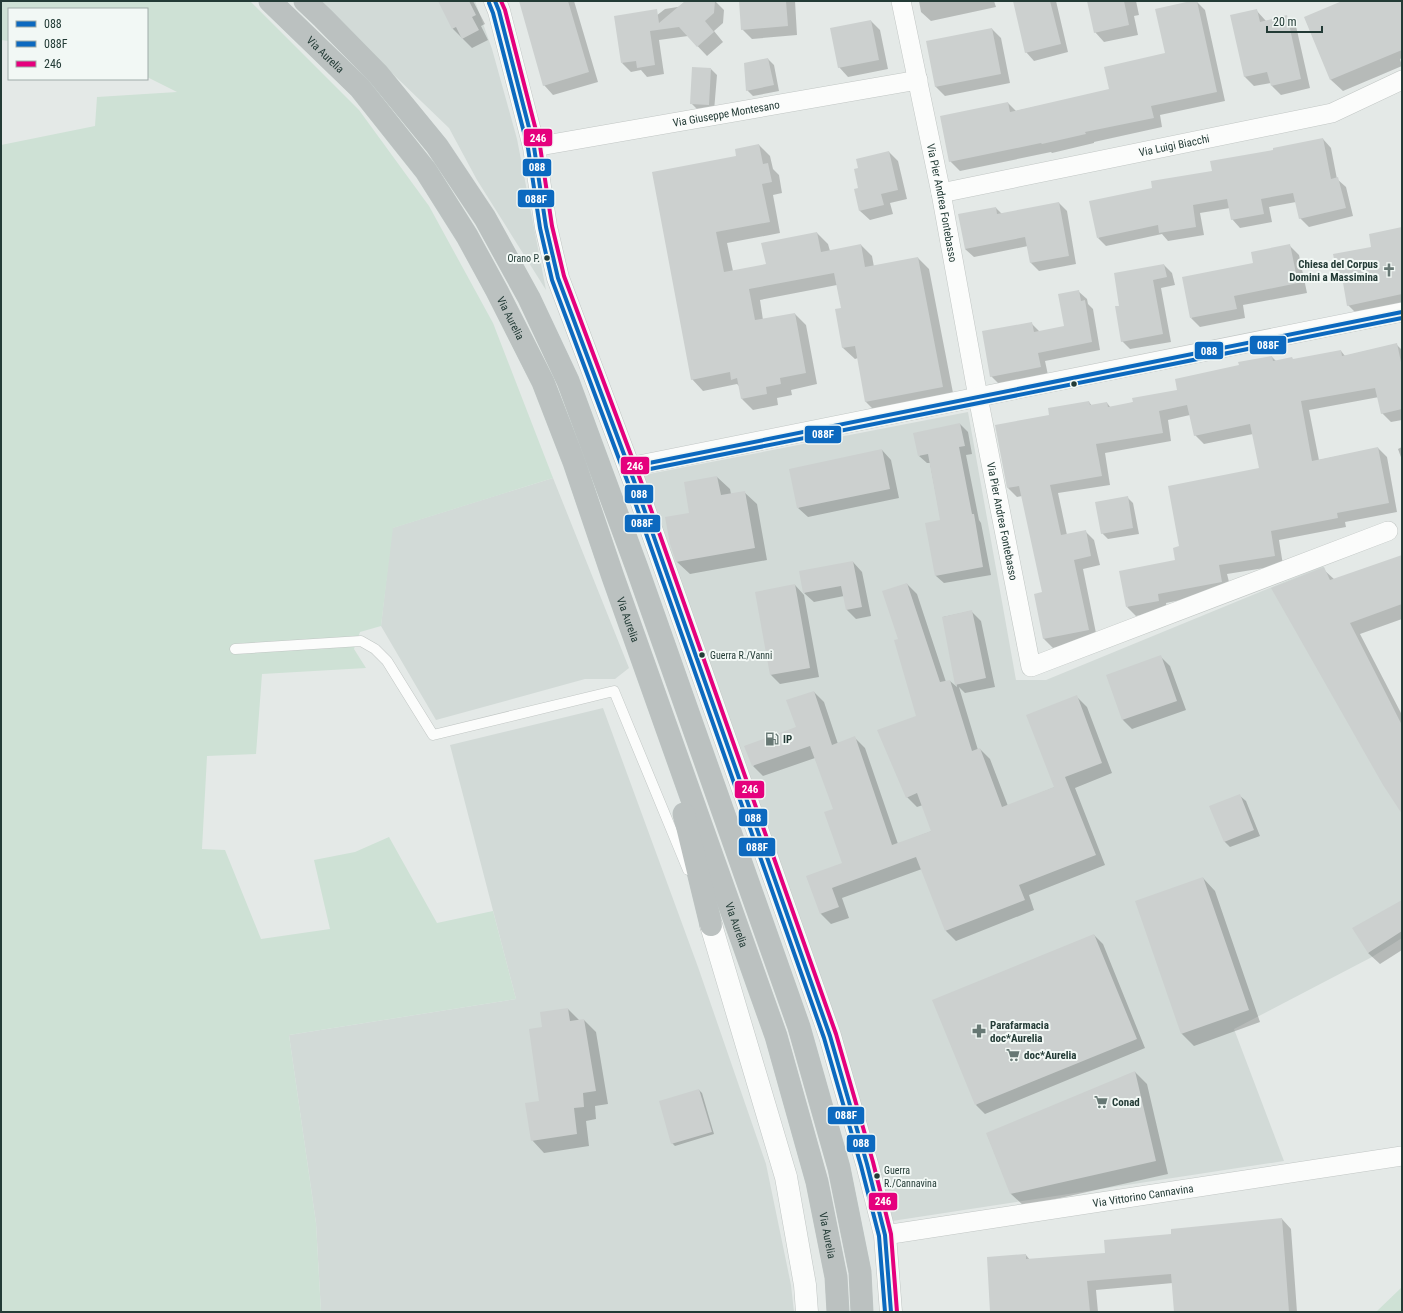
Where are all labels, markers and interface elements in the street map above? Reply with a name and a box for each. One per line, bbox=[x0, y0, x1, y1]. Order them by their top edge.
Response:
legend bbox=[8, 8, 148, 80]
scale bar bbox=[1267, 8, 1322, 34]
text: 20 m bbox=[1273, 15, 1297, 29]
text: 088 bbox=[44, 17, 62, 31]
street label: Via Aurelia bbox=[304, 34, 346, 76]
text: 088F bbox=[44, 37, 68, 51]
text: 246 bbox=[44, 57, 62, 71]
street label: Via Giuseppe Montesano bbox=[672, 98, 781, 130]
line badge: 246 bbox=[523, 128, 553, 147]
text: 246 bbox=[530, 132, 547, 145]
street label: Via Luigi Biacchi bbox=[1138, 132, 1211, 159]
street label: Via Pier Andrea Fontebasso bbox=[924, 143, 959, 264]
line badge: 088 bbox=[522, 158, 552, 177]
text: 088 bbox=[529, 161, 546, 174]
line badge: 088F bbox=[517, 189, 555, 208]
text: 088F bbox=[525, 193, 547, 206]
place label: Orano P. bbox=[508, 253, 540, 264]
marker: Orano P. bbox=[542, 253, 552, 263]
place label: Chiesa del Corpus Domini a Massimina bbox=[1289, 258, 1378, 284]
church icon: Chiesa del Corpus Domini a Massimina bbox=[1381, 262, 1397, 278]
street label: Via Aurelia bbox=[494, 294, 527, 342]
line badge: 088F bbox=[1249, 335, 1287, 355]
text: 088F bbox=[1257, 339, 1279, 352]
line badge: 088 bbox=[1194, 341, 1224, 360]
text: 088 bbox=[1201, 345, 1218, 358]
unlabelled marker bbox=[1069, 379, 1079, 389]
line badge: 088F bbox=[804, 425, 842, 444]
text: 088F bbox=[812, 428, 834, 441]
line badge: 246 bbox=[620, 456, 650, 475]
text: 246 bbox=[627, 460, 644, 473]
street label: Via Pier Andrea Fontebasso bbox=[984, 461, 1020, 582]
line badge: 088 bbox=[624, 484, 654, 504]
text: 088 bbox=[631, 488, 648, 501]
line badge: 088F bbox=[624, 514, 661, 533]
text: 088F bbox=[631, 517, 653, 530]
street label: Via Aurelia bbox=[614, 595, 642, 644]
marker: Guerra R./Vanni bbox=[697, 650, 707, 660]
place label: Guerra R./Vanni bbox=[710, 650, 772, 661]
fuel station icon: IP bbox=[764, 731, 780, 747]
place label: IP bbox=[783, 733, 792, 746]
line badge: 246 bbox=[734, 780, 765, 799]
text: 246 bbox=[742, 783, 759, 796]
line badge: 088 bbox=[738, 808, 768, 827]
text: 088 bbox=[745, 812, 762, 825]
line badge: 088F bbox=[738, 837, 776, 857]
text: 088F bbox=[746, 841, 768, 854]
street label: Via Aurelia bbox=[722, 901, 750, 949]
place label: Parafarmacia doc*Aurelia bbox=[990, 1019, 1049, 1045]
pharmacy icon: Parafarmacia doc*Aurelia bbox=[971, 1023, 987, 1039]
supermarket icon: doc*Aurelia bbox=[1005, 1047, 1021, 1063]
place label: doc*Aurelia bbox=[1024, 1049, 1076, 1062]
supermarket icon: Conad bbox=[1093, 1094, 1109, 1110]
place label: Conad bbox=[1112, 1096, 1140, 1109]
line badge: 088F bbox=[827, 1106, 865, 1125]
text: 088F bbox=[835, 1109, 857, 1122]
line badge: 088 bbox=[846, 1134, 876, 1153]
text: 088 bbox=[853, 1137, 870, 1150]
place label: Guerra R./Cannavina bbox=[884, 1165, 937, 1189]
marker: Guerra R./Cannavina bbox=[872, 1171, 882, 1181]
street label: Via Vittorino Cannavina bbox=[1092, 1182, 1194, 1210]
line badge: 246 bbox=[868, 1192, 898, 1211]
text: 246 bbox=[875, 1195, 892, 1208]
street label: Via Aurelia bbox=[816, 1211, 838, 1260]

